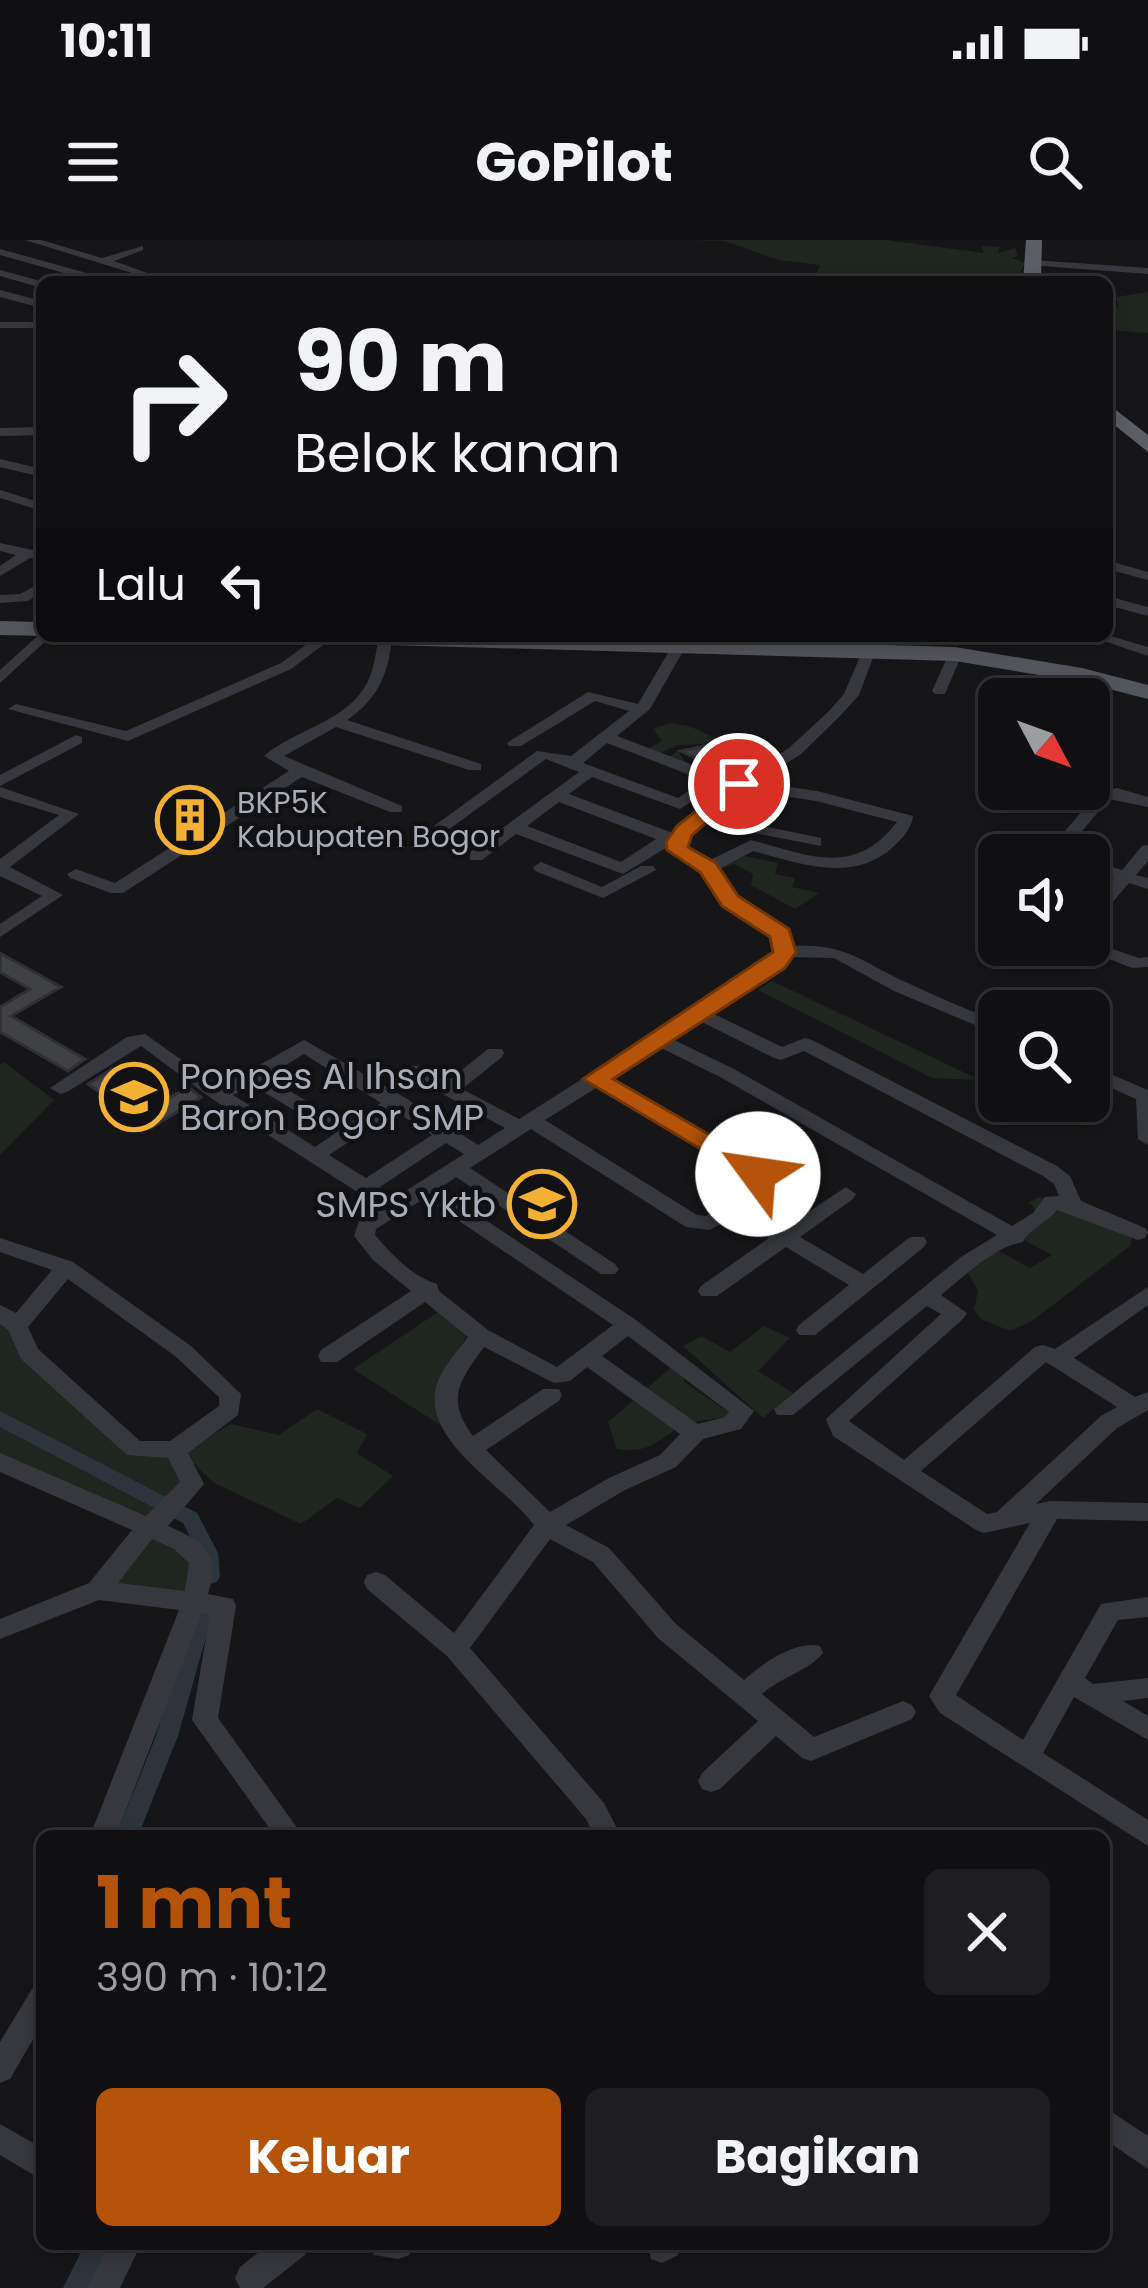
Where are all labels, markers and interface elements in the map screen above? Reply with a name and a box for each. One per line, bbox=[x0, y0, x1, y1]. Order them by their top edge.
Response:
text: 10:11 bbox=[60, 10, 153, 73]
text: GoPilot bbox=[475, 124, 673, 200]
icon: menu bbox=[60, 129, 126, 195]
icon: search bbox=[1022, 129, 1088, 195]
text: 90 m bbox=[294, 303, 507, 420]
icon: right bbox=[96, 324, 252, 480]
text: Belok kanan bbox=[294, 415, 621, 491]
icon: left bbox=[210, 552, 276, 618]
text: Lalu bbox=[96, 553, 186, 616]
north arrow bbox=[978, 678, 1110, 810]
map controls bbox=[978, 678, 1110, 1122]
pin bbox=[688, 733, 790, 835]
icon: arrive bbox=[706, 751, 772, 817]
place label: BKP5K Kabupaten Bogor bbox=[237, 781, 500, 858]
building icon: BKP5K Kabupaten Bogor bbox=[155, 785, 225, 855]
button: sound bbox=[978, 834, 1110, 966]
button: search bbox=[978, 990, 1110, 1122]
place label: Ponpes Al Ihsan Baron Bogor SMP bbox=[180, 1051, 484, 1143]
school or university icon: Ponpes Al Ihsan Baron Bogor SMP bbox=[99, 1062, 169, 1132]
position arrow bbox=[695, 1111, 821, 1237]
school or university icon: SMPS Yktb bbox=[507, 1169, 577, 1239]
place label: SMPS Yktb bbox=[315, 1179, 496, 1230]
text: 1 mnt bbox=[96, 1852, 292, 1953]
button: close bbox=[924, 1869, 1050, 1995]
text: 390 m · 10:12 bbox=[96, 1950, 328, 2005]
button: Keluar bbox=[96, 2088, 561, 2226]
button: Bagikan bbox=[585, 2088, 1050, 2226]

